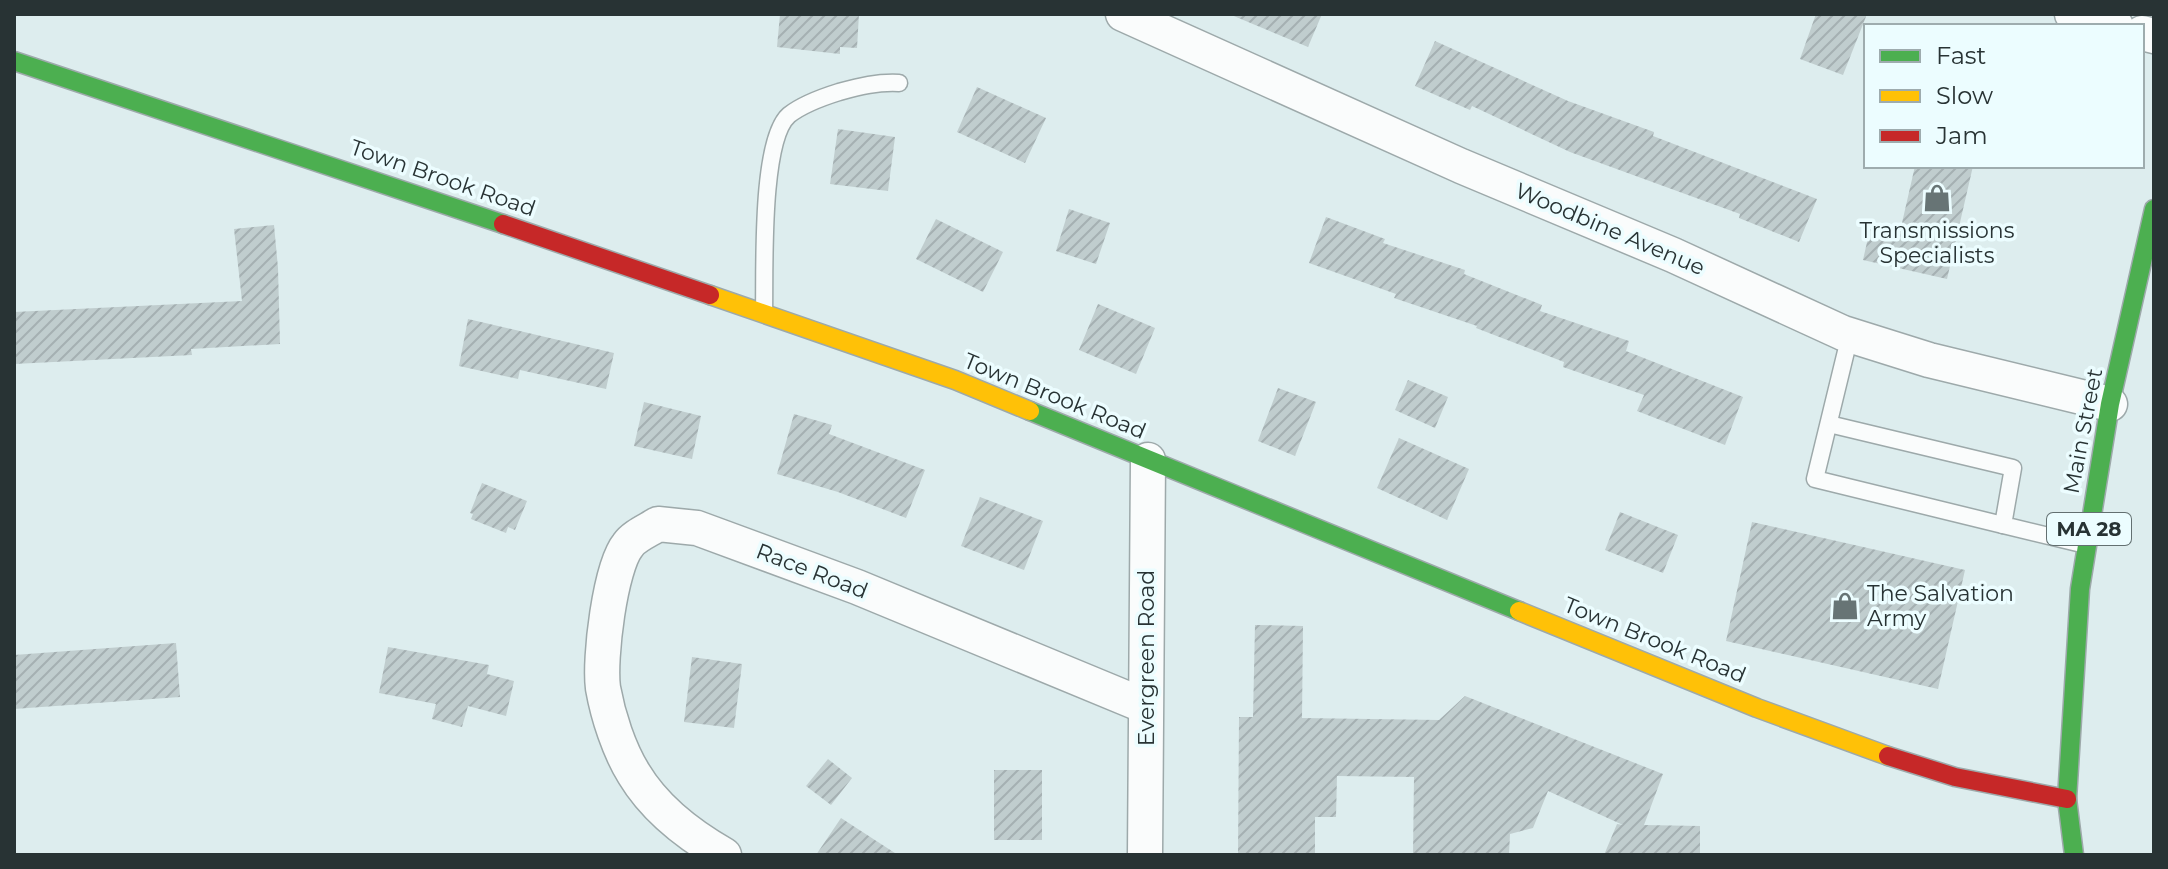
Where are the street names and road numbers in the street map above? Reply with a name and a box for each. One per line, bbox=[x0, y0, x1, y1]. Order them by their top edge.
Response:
street label: Town Brook Road bbox=[347, 134, 539, 222]
street label: Woodbine Avenue bbox=[1511, 177, 1709, 281]
street label: Town Brook Road bbox=[960, 347, 1150, 445]
street label: Main Street bbox=[2058, 366, 2108, 496]
road number: MA 28 bbox=[2047, 513, 2131, 545]
street label: Race Road bbox=[752, 537, 872, 605]
street label: Evergreen Road bbox=[1133, 570, 1160, 746]
street label: Town Brook Road bbox=[1560, 591, 1750, 689]

